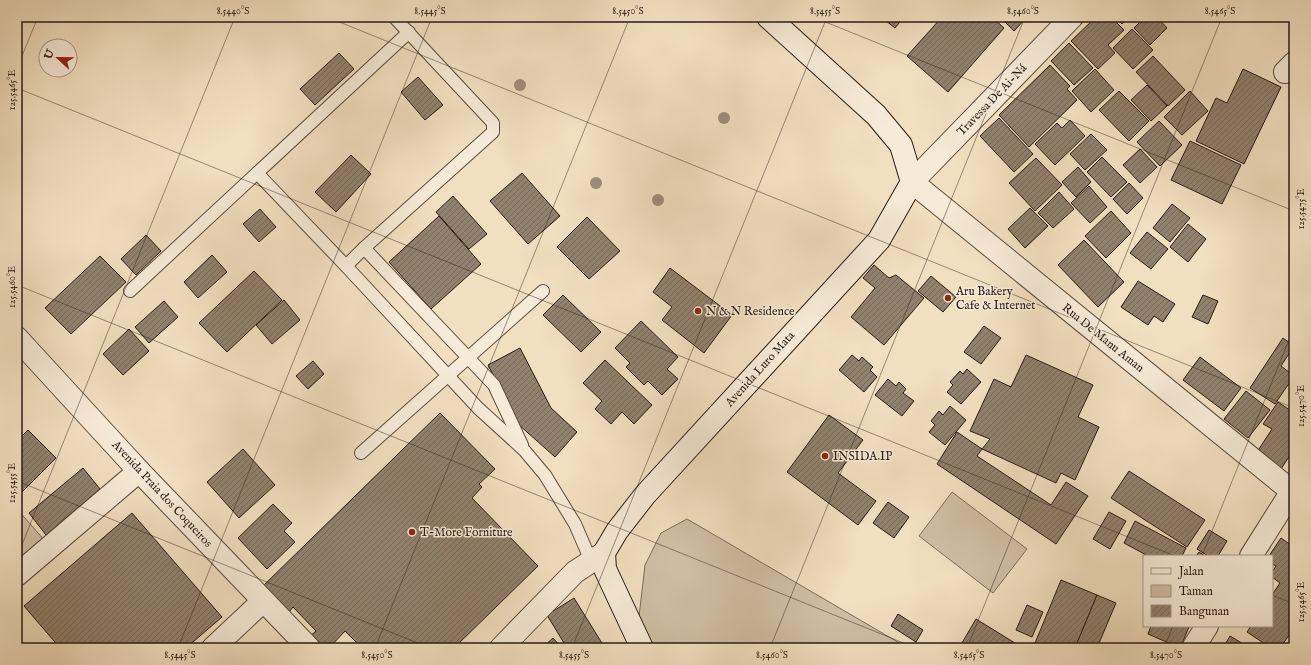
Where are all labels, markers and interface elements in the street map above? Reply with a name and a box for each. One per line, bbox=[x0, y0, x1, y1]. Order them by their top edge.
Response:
text: 8.5440°S bbox=[217, 5, 249, 18]
text: 8.5445°S bbox=[414, 5, 446, 18]
text: 8.5450°S bbox=[612, 5, 644, 18]
text: 8.5455°S bbox=[810, 5, 840, 18]
text: 8.5460°S bbox=[1007, 5, 1039, 18]
text: 8.5465°S bbox=[1205, 5, 1235, 18]
north arrow bbox=[38, 38, 78, 78]
text: U bbox=[41, 47, 58, 63]
street label: Travessa De Ai-Ná bbox=[954, 60, 1031, 139]
text: 125.5465°E bbox=[6, 70, 19, 110]
text: 125.5475°E bbox=[1295, 189, 1308, 229]
text: 125.5460°E bbox=[6, 266, 19, 308]
place label: Aru Bakery Cafe & Internet bbox=[955, 284, 1035, 313]
marker: Aru Bakery Cafe & Internet bbox=[943, 293, 953, 303]
street label: Rua De Manu Aman bbox=[1059, 300, 1148, 376]
place label: N & N Residence bbox=[706, 304, 795, 319]
marker: N & N Residence bbox=[693, 306, 703, 316]
street label: Avenida Luro Mata bbox=[722, 328, 798, 411]
text: 125.5470°E bbox=[1295, 385, 1308, 427]
street label: Avenida Praia dos Coqueiros bbox=[107, 437, 215, 551]
place label: INSIDA.IP bbox=[833, 449, 892, 464]
marker: INSIDA.IP bbox=[820, 451, 830, 461]
text: 125.5455°E bbox=[6, 463, 19, 503]
place label: T-More Forniture bbox=[420, 525, 513, 540]
marker: T-More Forniture bbox=[407, 527, 417, 537]
legend bbox=[1143, 555, 1273, 627]
text: Jalan bbox=[1177, 564, 1204, 580]
text: 125.5465°E bbox=[1295, 582, 1308, 622]
text: Taman bbox=[1179, 584, 1213, 599]
text: Bangunan bbox=[1179, 604, 1230, 619]
text: 8.5445°S bbox=[164, 649, 196, 662]
text: 8.5450°S bbox=[361, 649, 393, 662]
text: 8.5455°S bbox=[559, 649, 589, 662]
text: 8.5460°S bbox=[756, 649, 788, 662]
text: 8.5465°S bbox=[954, 649, 984, 662]
text: 8.5470°S bbox=[1150, 649, 1182, 662]

